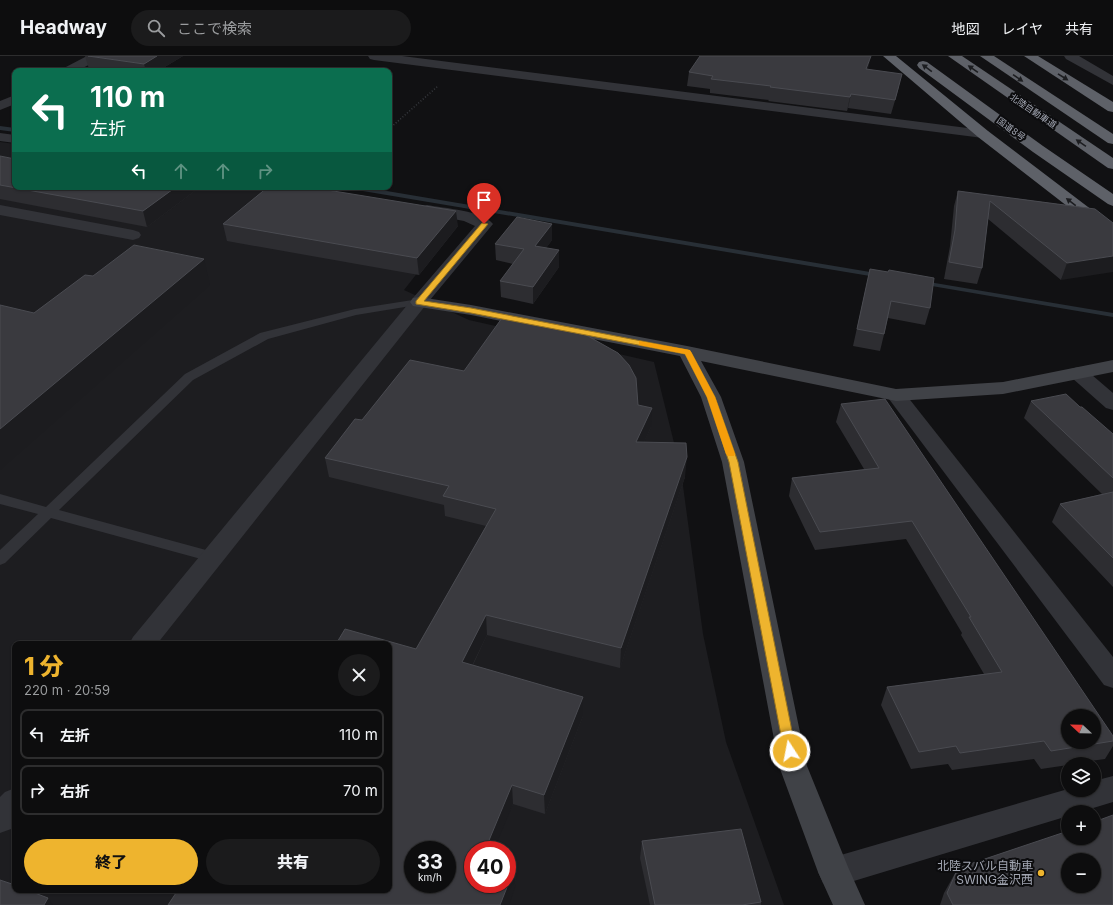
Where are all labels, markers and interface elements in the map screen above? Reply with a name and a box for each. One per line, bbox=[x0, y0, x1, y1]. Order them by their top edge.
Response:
search box bbox=[131, 10, 411, 46]
text: Headway bbox=[20, 16, 107, 39]
icon: search bbox=[145, 17, 167, 39]
text: ここで検索 bbox=[177, 19, 252, 38]
text: 地図 bbox=[951, 20, 979, 37]
text: レイヤ bbox=[1001, 20, 1043, 37]
text: 共有 bbox=[1065, 20, 1093, 37]
one-way arrow bbox=[922, 64, 932, 72]
one-way arrow bbox=[968, 65, 979, 73]
one-way arrow bbox=[1058, 73, 1069, 81]
one-way arrow bbox=[1013, 74, 1023, 82]
text: 110 m bbox=[90, 80, 165, 114]
icon: left bbox=[24, 84, 76, 136]
street label: 北陸自動車道 bbox=[1008, 91, 1059, 130]
street label: 国道8号 bbox=[995, 115, 1028, 143]
text: 左折 bbox=[90, 118, 126, 139]
one-way arrow bbox=[1075, 139, 1086, 147]
icon: left bbox=[128, 160, 150, 182]
icon: ahead bbox=[170, 160, 192, 182]
icon: ahead bbox=[212, 160, 234, 182]
icon: right bbox=[254, 160, 276, 182]
pin bbox=[467, 183, 501, 224]
icon: arrive bbox=[473, 189, 495, 211]
one-way arrow bbox=[1065, 198, 1076, 206]
text: 1 分 bbox=[24, 652, 64, 681]
button: close bbox=[338, 654, 380, 696]
text: 220 m · 20:59 bbox=[24, 682, 110, 698]
north arrow bbox=[1061, 709, 1101, 749]
map controls bbox=[1061, 709, 1101, 893]
icon: left bbox=[26, 723, 48, 745]
text: 110 m bbox=[339, 725, 378, 744]
text: 左折 bbox=[60, 726, 90, 745]
position arrow bbox=[769, 730, 811, 772]
button: layers bbox=[1061, 757, 1101, 797]
icon: right bbox=[26, 779, 48, 801]
text: 70 m bbox=[343, 781, 378, 800]
text: 右折 bbox=[60, 782, 90, 801]
button: + bbox=[1061, 805, 1101, 845]
button: 終了 bbox=[24, 839, 198, 885]
button: 共有 bbox=[206, 839, 380, 885]
speed limit sign: 40 bbox=[464, 841, 516, 893]
text: 33 bbox=[417, 850, 443, 874]
button: − bbox=[1061, 853, 1101, 893]
place label: 北陸スバル自動車 SWING金沢西 bbox=[937, 858, 1033, 887]
marker: 北陸スバル自動車 SWING金沢西 bbox=[1036, 868, 1046, 878]
text: km/h bbox=[418, 871, 442, 883]

